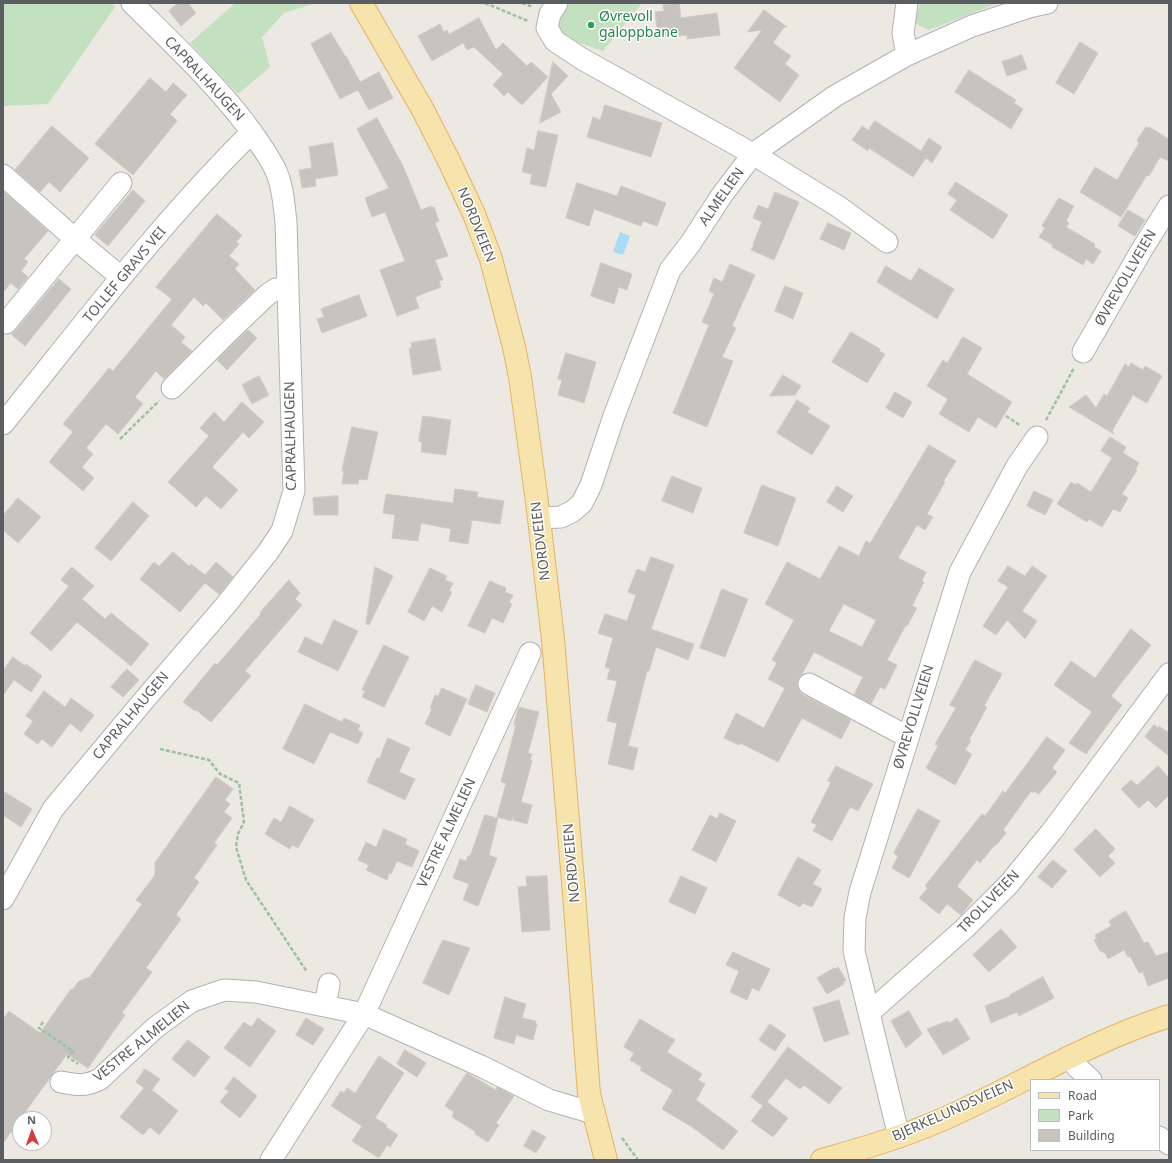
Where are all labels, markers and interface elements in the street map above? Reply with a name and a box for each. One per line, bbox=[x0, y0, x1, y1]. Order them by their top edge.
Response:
place label: Øvrevoll galoppbane bbox=[599, 9, 678, 42]
marker: Øvrevoll galoppbane bbox=[586, 20, 596, 30]
street label: CAPRALHAUGEN bbox=[161, 33, 247, 125]
street label: ALMELIEN bbox=[696, 165, 748, 229]
street label: NORDVEIEN bbox=[453, 185, 499, 265]
street label: TOLLEF GRAVS VEI bbox=[80, 224, 170, 326]
street label: ØVREVOLLVEIEN bbox=[1092, 227, 1160, 329]
street label: CAPRALHAUGEN bbox=[282, 381, 300, 491]
street label: NORDVEIEN bbox=[528, 500, 554, 582]
street label: ØVREVOLLVEIEN bbox=[890, 663, 938, 771]
street label: CAPRALHAUGEN bbox=[89, 669, 173, 763]
street label: VESTRE ALMELIEN bbox=[414, 775, 480, 891]
street label: NORDVEIEN bbox=[560, 823, 584, 903]
street label: TROLLVEIEN bbox=[955, 867, 1023, 937]
street label: VESTRE ALMELIEN bbox=[90, 998, 194, 1086]
street label: BJERKELUNDSVEIEN bbox=[890, 1077, 1016, 1145]
legend bbox=[1030, 1079, 1160, 1151]
text: Road bbox=[1068, 1087, 1097, 1104]
text: Park bbox=[1068, 1107, 1093, 1124]
north arrow bbox=[12, 1111, 52, 1151]
text: N bbox=[27, 1112, 36, 1127]
text: Building bbox=[1068, 1127, 1115, 1144]

